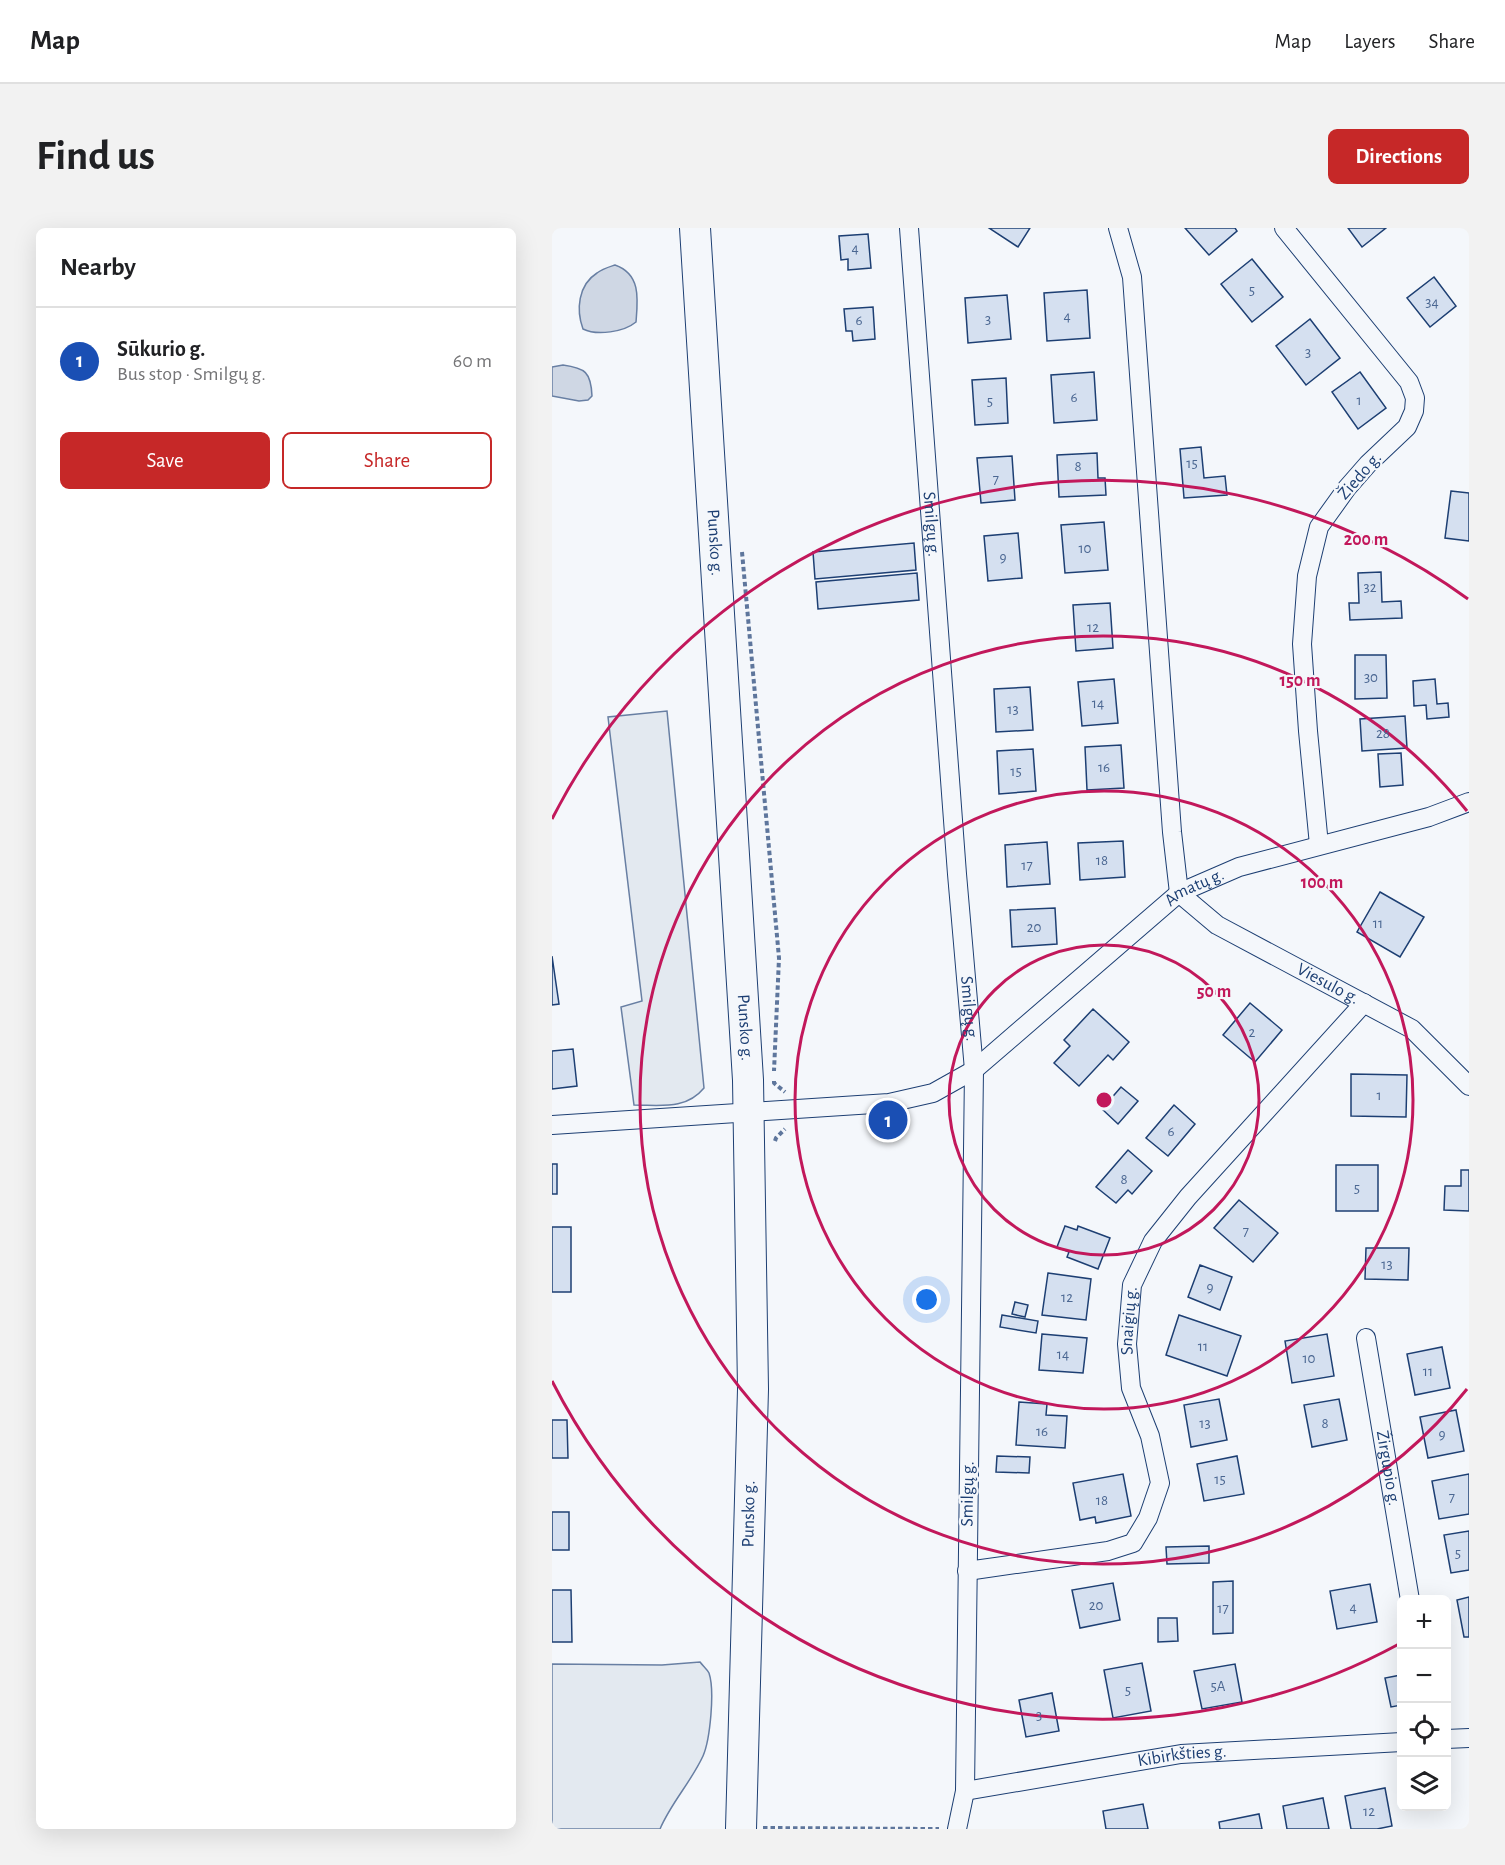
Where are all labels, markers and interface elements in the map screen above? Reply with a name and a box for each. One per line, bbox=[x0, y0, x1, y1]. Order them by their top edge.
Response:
text: Map bbox=[30, 27, 80, 55]
text: Map bbox=[1275, 31, 1311, 52]
text: Layers bbox=[1344, 31, 1395, 52]
text: Share bbox=[1428, 31, 1475, 52]
button: Directions bbox=[1328, 129, 1469, 184]
text: Find us bbox=[36, 135, 155, 177]
house number: 4 bbox=[851, 241, 859, 256]
text: Nearby bbox=[60, 254, 136, 280]
house number: 5 bbox=[1249, 283, 1255, 298]
house number: 34 bbox=[1425, 295, 1439, 310]
house number: 4 bbox=[1063, 309, 1071, 324]
house number: 3 bbox=[985, 312, 991, 327]
house number: 6 bbox=[855, 313, 863, 328]
text: Sūkurio g. bbox=[117, 338, 205, 360]
house number: 3 bbox=[1305, 345, 1311, 360]
text: 1 bbox=[76, 351, 83, 371]
text: 60 m bbox=[453, 351, 492, 371]
text: Bus stop · Smilgų g. bbox=[117, 364, 266, 384]
house number: 6 bbox=[1070, 390, 1078, 405]
house number: 1 bbox=[1356, 393, 1362, 408]
house number: 5 bbox=[987, 394, 993, 409]
button: Save bbox=[60, 432, 270, 489]
button: Share bbox=[282, 432, 492, 489]
street label: Žiedo g. bbox=[1333, 447, 1385, 503]
house number: 15 bbox=[1186, 456, 1198, 471]
house number: 8 bbox=[1074, 459, 1082, 474]
house number: 7 bbox=[993, 472, 999, 487]
street label: Smilgų g. bbox=[920, 491, 942, 557]
street label: Punsko g. bbox=[704, 509, 726, 576]
text: 200 m bbox=[1344, 531, 1388, 549]
house number: 10 bbox=[1078, 541, 1092, 556]
house number: 9 bbox=[999, 550, 1007, 565]
house number: 32 bbox=[1363, 580, 1377, 595]
house number: 12 bbox=[1087, 620, 1099, 635]
house number: 30 bbox=[1364, 670, 1378, 685]
text: 150 m bbox=[1280, 672, 1320, 690]
house number: 14 bbox=[1092, 696, 1104, 711]
house number: 13 bbox=[1007, 702, 1019, 717]
house number: 28 bbox=[1376, 726, 1390, 741]
house number: 16 bbox=[1098, 760, 1110, 775]
house number: 15 bbox=[1010, 764, 1022, 779]
house number: 18 bbox=[1096, 853, 1108, 868]
house number: 17 bbox=[1021, 858, 1033, 873]
street label: Amatų g. bbox=[1161, 866, 1227, 910]
text: 100 m bbox=[1301, 874, 1343, 892]
house number: 11 bbox=[1373, 916, 1383, 931]
house number: 20 bbox=[1027, 920, 1041, 935]
street label: Viesulo g. bbox=[1294, 960, 1362, 1008]
street label: Smilgų g. bbox=[957, 975, 980, 1042]
text: 50 m bbox=[1197, 983, 1231, 1001]
street label: Punsko g. bbox=[734, 994, 756, 1061]
house number: 2 bbox=[1249, 1025, 1256, 1040]
house number: 1 bbox=[1376, 1088, 1382, 1103]
centre of rings bbox=[1094, 1090, 1114, 1110]
pin: 1 bbox=[868, 1098, 908, 1142]
house number: 6 bbox=[1167, 1124, 1175, 1139]
house number: 8 bbox=[1120, 1172, 1128, 1187]
house number: 5 bbox=[1354, 1181, 1360, 1196]
house number: 7 bbox=[1243, 1224, 1249, 1239]
house number: 13 bbox=[1381, 1257, 1393, 1272]
house number: 9 bbox=[1206, 1280, 1214, 1295]
your location bbox=[912, 1285, 941, 1314]
street label: Snaigių g. bbox=[1118, 1286, 1141, 1356]
house number: 12 bbox=[1061, 1290, 1073, 1305]
house number: 11 bbox=[1198, 1339, 1208, 1354]
house number: 14 bbox=[1057, 1347, 1069, 1362]
house number: 10 bbox=[1302, 1351, 1316, 1366]
house number: 11 bbox=[1423, 1364, 1433, 1379]
house number: 13 bbox=[1199, 1416, 1211, 1431]
house number: 8 bbox=[1321, 1416, 1329, 1431]
house number: 16 bbox=[1036, 1424, 1048, 1439]
house number: 9 bbox=[1438, 1427, 1446, 1442]
street label: Žirgupio g. bbox=[1373, 1429, 1403, 1507]
street label: Smilgų g. bbox=[958, 1461, 978, 1527]
house number: 15 bbox=[1214, 1472, 1226, 1487]
street label: Punsko g. bbox=[739, 1481, 759, 1547]
house number: 7 bbox=[1449, 1490, 1455, 1505]
house number: 18 bbox=[1096, 1493, 1108, 1508]
house number: 5 bbox=[1455, 1546, 1461, 1561]
map controls bbox=[1397, 1595, 1451, 1811]
button: + bbox=[1397, 1595, 1451, 1649]
house number: 20 bbox=[1089, 1598, 1103, 1613]
house number: 4 bbox=[1349, 1600, 1357, 1615]
house number: 17 bbox=[1217, 1601, 1229, 1616]
button: − bbox=[1397, 1649, 1451, 1703]
house number: 5A bbox=[1211, 1679, 1226, 1694]
house number: 5 bbox=[1125, 1683, 1131, 1698]
button: locate bbox=[1397, 1703, 1451, 1757]
house number: 3 bbox=[1036, 1708, 1042, 1723]
street label: Kibirkšties g. bbox=[1136, 1743, 1227, 1770]
button: layers bbox=[1397, 1757, 1451, 1811]
house number: 12 bbox=[1363, 1804, 1375, 1819]

